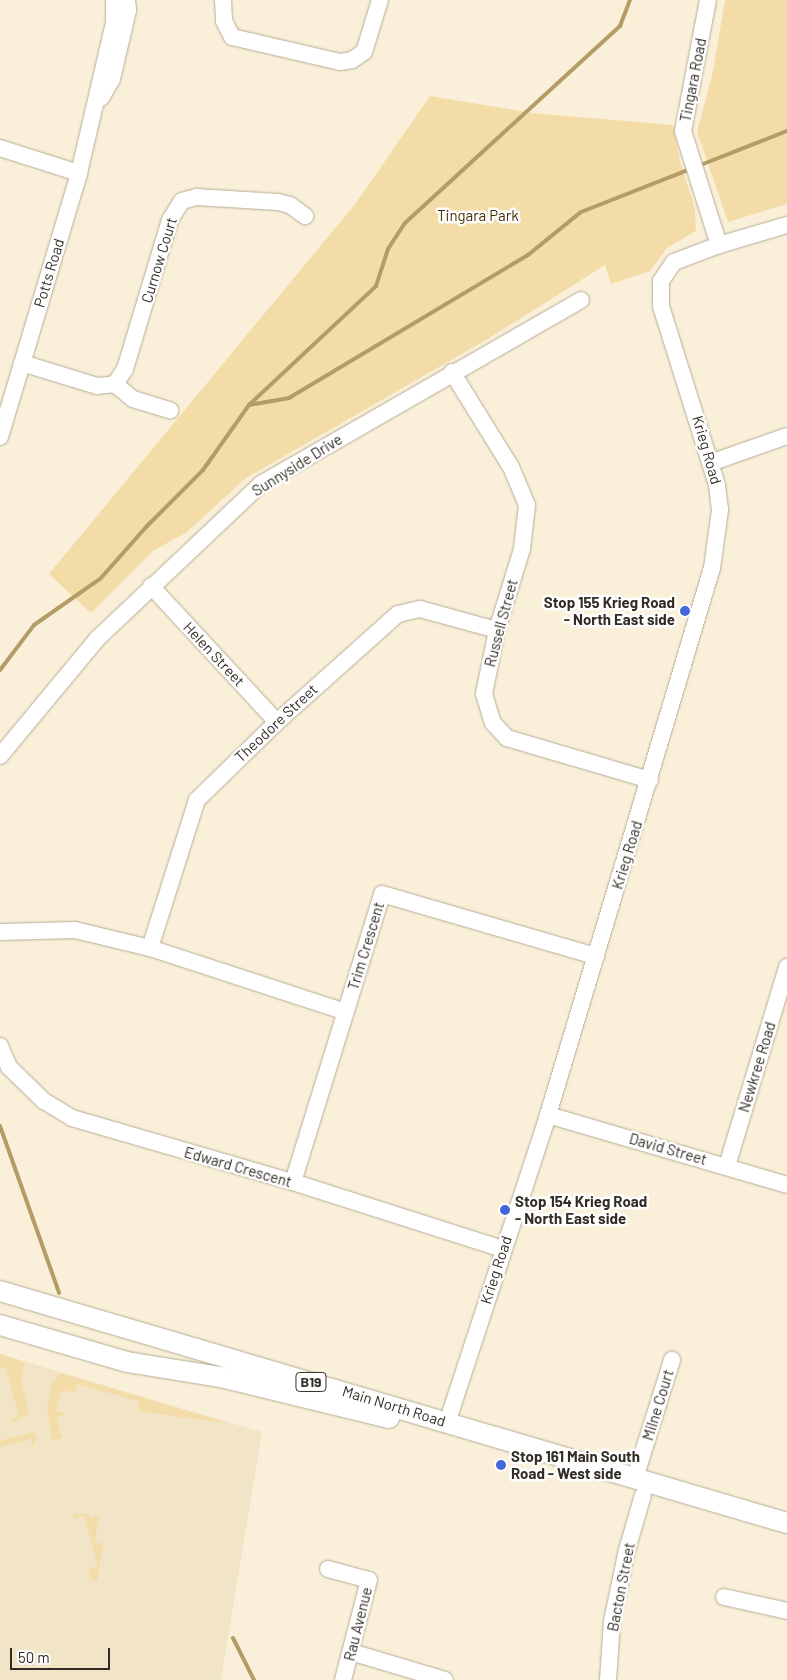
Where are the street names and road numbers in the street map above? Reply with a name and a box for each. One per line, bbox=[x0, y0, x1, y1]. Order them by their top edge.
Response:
street label: Tingara Road bbox=[676, 36, 710, 124]
street label: Curnow Court bbox=[137, 215, 181, 305]
street label: Potts Road bbox=[30, 236, 68, 310]
street label: Krieg Road bbox=[689, 414, 725, 486]
street label: Sunnyside Drive bbox=[249, 430, 345, 500]
street label: Russell Street bbox=[481, 577, 521, 669]
street label: Helen Street bbox=[180, 618, 248, 690]
street label: Theodore Street bbox=[231, 680, 321, 766]
street label: Krieg Road bbox=[608, 819, 646, 891]
street label: Trim Crescent bbox=[344, 900, 388, 992]
street label: Newkree Road bbox=[735, 1020, 779, 1114]
street label: David Street bbox=[627, 1129, 709, 1169]
street label: Edward Crescent bbox=[182, 1143, 294, 1191]
street label: Krieg Road bbox=[477, 1234, 515, 1306]
street label: Milne Court bbox=[639, 1367, 677, 1443]
road number: B19 bbox=[295, 1370, 327, 1394]
street label: Main North Road bbox=[340, 1382, 448, 1430]
street label: Bacton Street bbox=[604, 1541, 638, 1633]
street label: Rau Avenue bbox=[340, 1585, 376, 1663]

